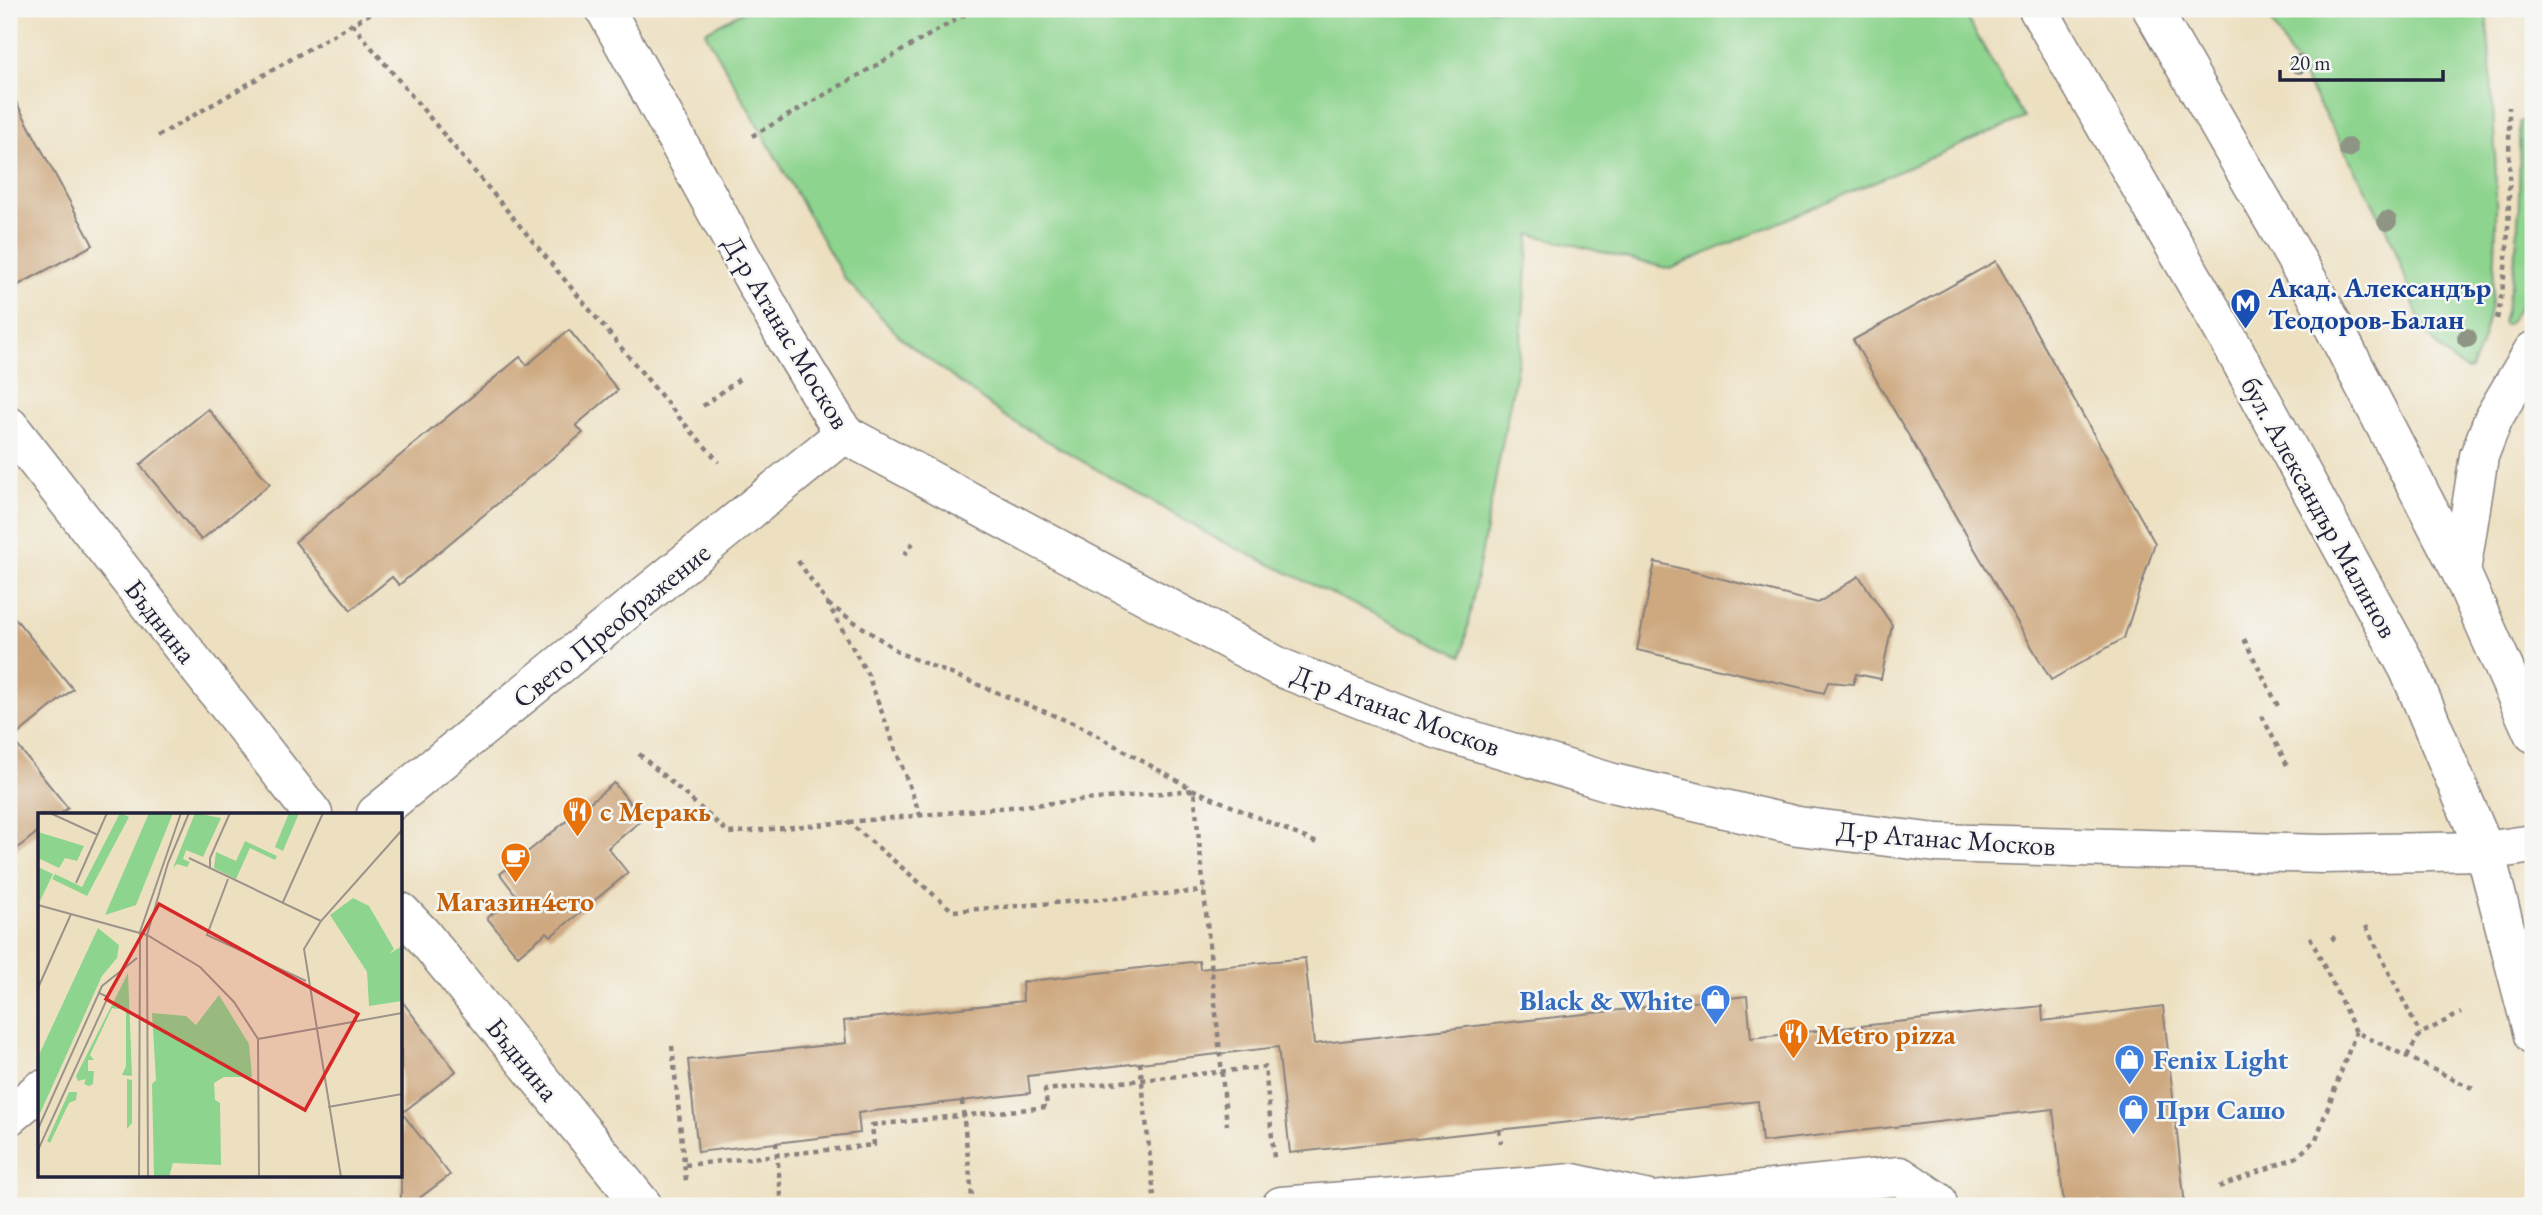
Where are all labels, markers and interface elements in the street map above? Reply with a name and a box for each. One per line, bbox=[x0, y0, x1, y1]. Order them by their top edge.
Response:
scale bar bbox=[2280, 38, 2442, 82]
text: 20 m bbox=[2290, 49, 2331, 76]
street label: Д-р Атанас Москов bbox=[715, 229, 859, 435]
place label: Акад. Александър Теодоров-Балан bbox=[2267, 269, 2491, 337]
metro station icon: Акад. Александър Теодоров-Балан bbox=[2228, 286, 2262, 330]
street label: бул. Александър Малинов bbox=[2233, 370, 2407, 644]
street label: Свето Преображение bbox=[505, 534, 717, 716]
street label: Бъднина bbox=[117, 572, 206, 671]
street label: Д-р Атанас Москов bbox=[1287, 656, 1505, 764]
place label: с Меракь bbox=[600, 793, 711, 829]
restaurant icon: с Меракь bbox=[560, 794, 594, 838]
street label: Д-р Атанас Москов bbox=[1835, 812, 2057, 864]
inset map bbox=[38, 813, 402, 1176]
cafe icon: Магазин4ето bbox=[498, 840, 532, 884]
place label: Магазин4ето bbox=[436, 883, 594, 919]
place label: Black & White bbox=[1519, 982, 1693, 1018]
shop icon: Black & White bbox=[1699, 983, 1733, 1027]
street label: Бъднина bbox=[478, 1010, 568, 1109]
place label: Metro pizza bbox=[1816, 1016, 1956, 1052]
restaurant icon: Metro pizza bbox=[1776, 1017, 1810, 1061]
place label: Fenix Light bbox=[2153, 1041, 2289, 1077]
shop icon: Fenix Light bbox=[2113, 1042, 2147, 1086]
place label: При Сашо bbox=[2156, 1091, 2285, 1127]
shop icon: При Сашо bbox=[2116, 1092, 2150, 1136]

